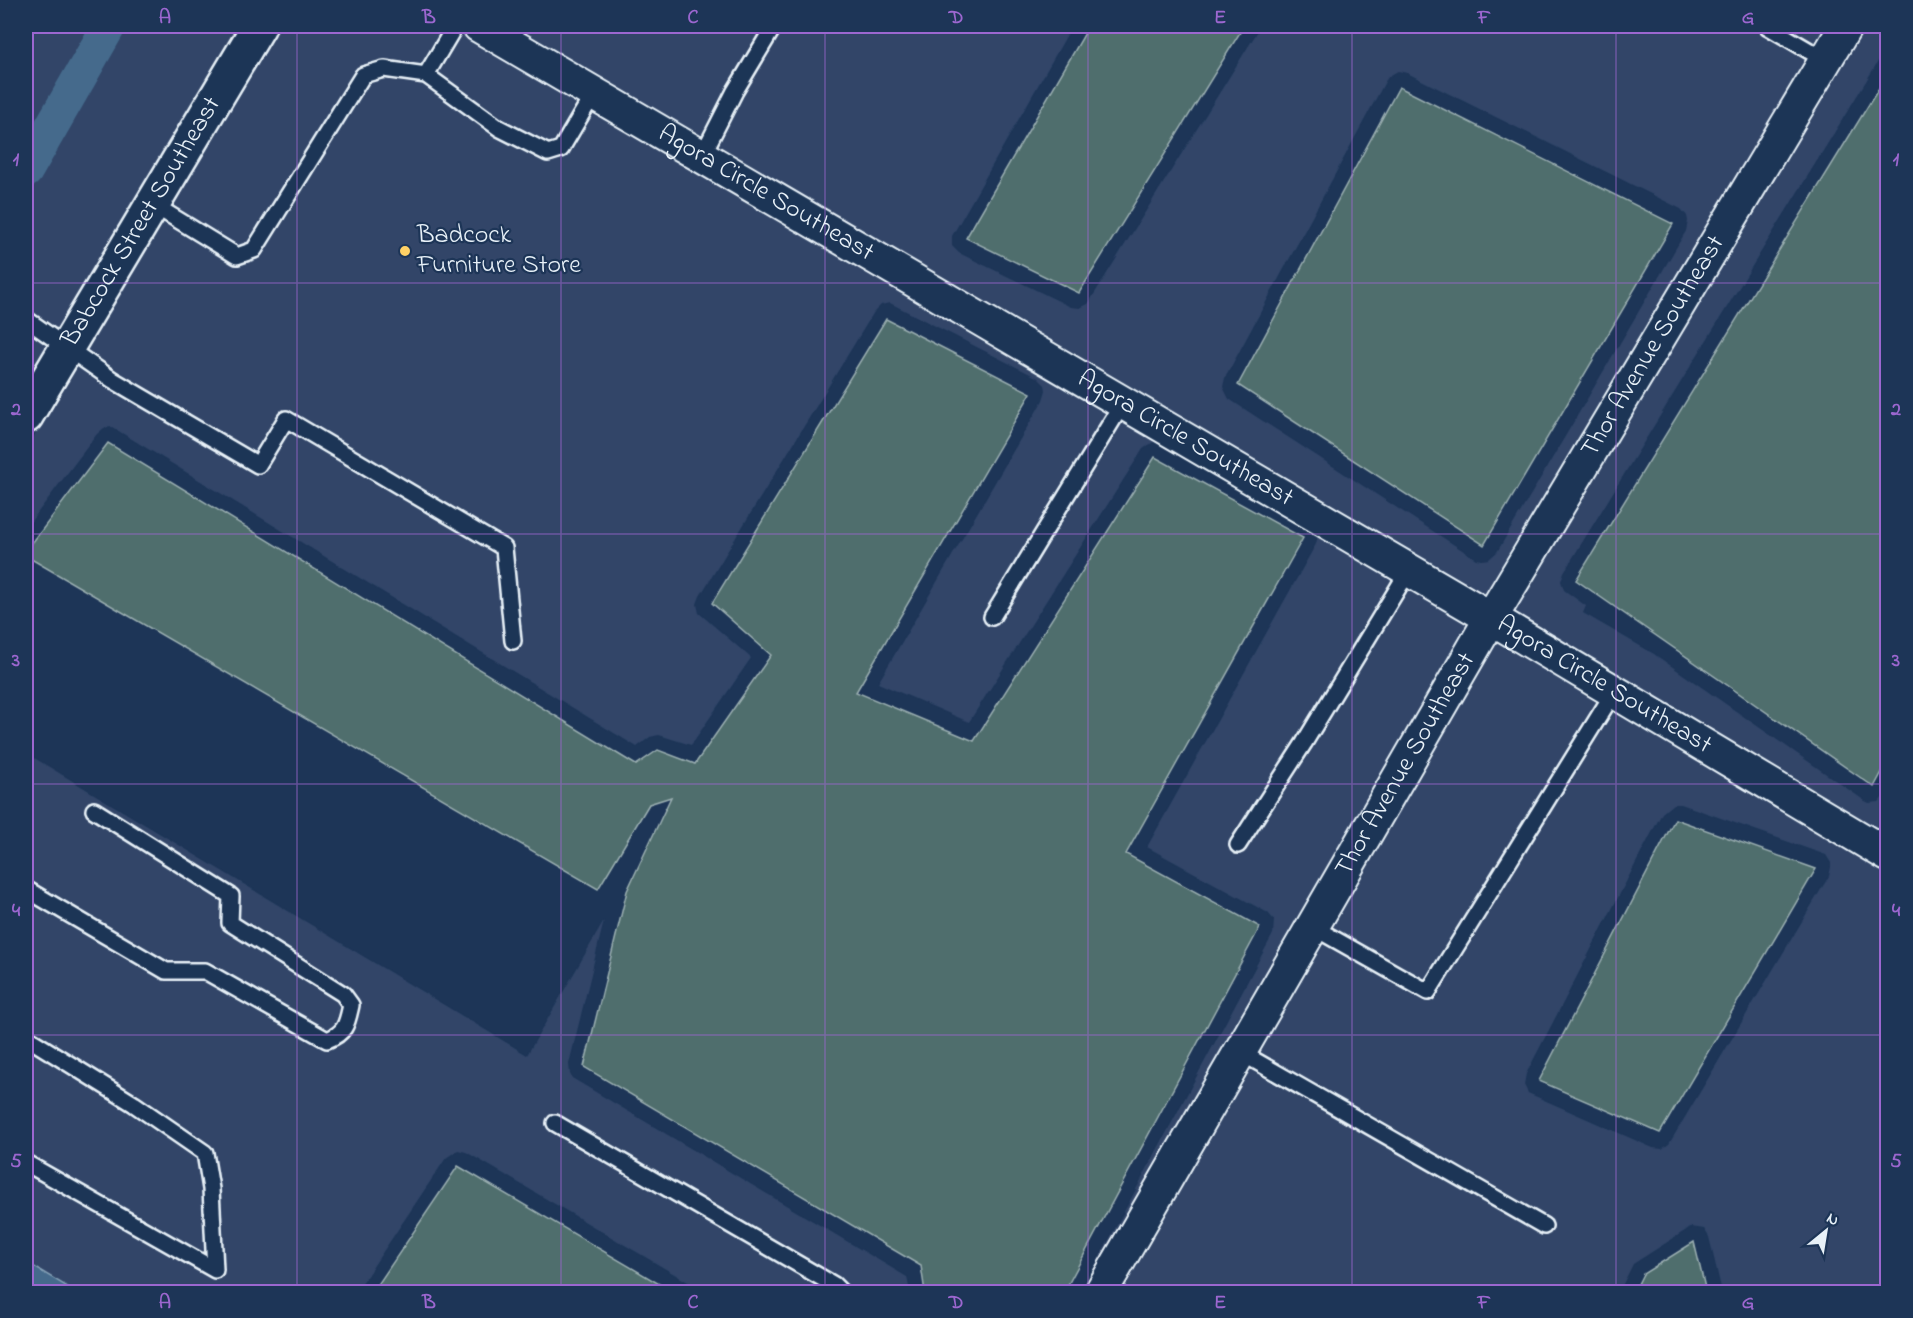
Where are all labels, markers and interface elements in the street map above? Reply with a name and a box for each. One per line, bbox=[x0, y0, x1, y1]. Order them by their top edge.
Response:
text: A bbox=[159, 4, 171, 33]
text: B bbox=[421, 4, 436, 33]
text: C bbox=[688, 4, 699, 33]
text: D bbox=[948, 4, 963, 33]
text: E bbox=[1214, 4, 1226, 33]
text: F bbox=[1477, 4, 1491, 33]
text: G bbox=[1742, 4, 1755, 33]
street label: Babcock Street Southeast bbox=[52, 89, 232, 355]
street label: Agora Circle Southeast bbox=[650, 115, 881, 272]
text: 1 bbox=[13, 146, 20, 175]
text: 1 bbox=[1893, 146, 1900, 175]
place label: Badcock Furniture Store bbox=[416, 217, 581, 285]
street label: Thor Avenue Southeast bbox=[1572, 228, 1735, 465]
marker: Badcock Furniture Store bbox=[398, 244, 412, 258]
street label: Agora Circle Southeast bbox=[1070, 361, 1301, 517]
text: 2 bbox=[10, 396, 21, 425]
text: 2 bbox=[1890, 396, 1901, 425]
street label: Agora Circle Southeast bbox=[1489, 606, 1719, 765]
street label: Thor Avenue Southeast bbox=[1326, 645, 1486, 884]
text: 3 bbox=[11, 647, 20, 676]
text: 3 bbox=[1891, 647, 1900, 676]
text: 4 bbox=[12, 897, 21, 926]
text: 4 bbox=[1892, 897, 1901, 926]
text: 5 bbox=[10, 1148, 22, 1177]
text: 5 bbox=[1890, 1148, 1902, 1177]
north arrow bbox=[1796, 1201, 1856, 1261]
text: N bbox=[1822, 1207, 1843, 1233]
text: A bbox=[159, 1289, 171, 1318]
text: B bbox=[421, 1289, 436, 1318]
text: C bbox=[688, 1289, 699, 1318]
text: D bbox=[948, 1289, 963, 1318]
text: E bbox=[1214, 1289, 1226, 1318]
text: F bbox=[1477, 1289, 1491, 1318]
text: G bbox=[1742, 1289, 1755, 1318]

